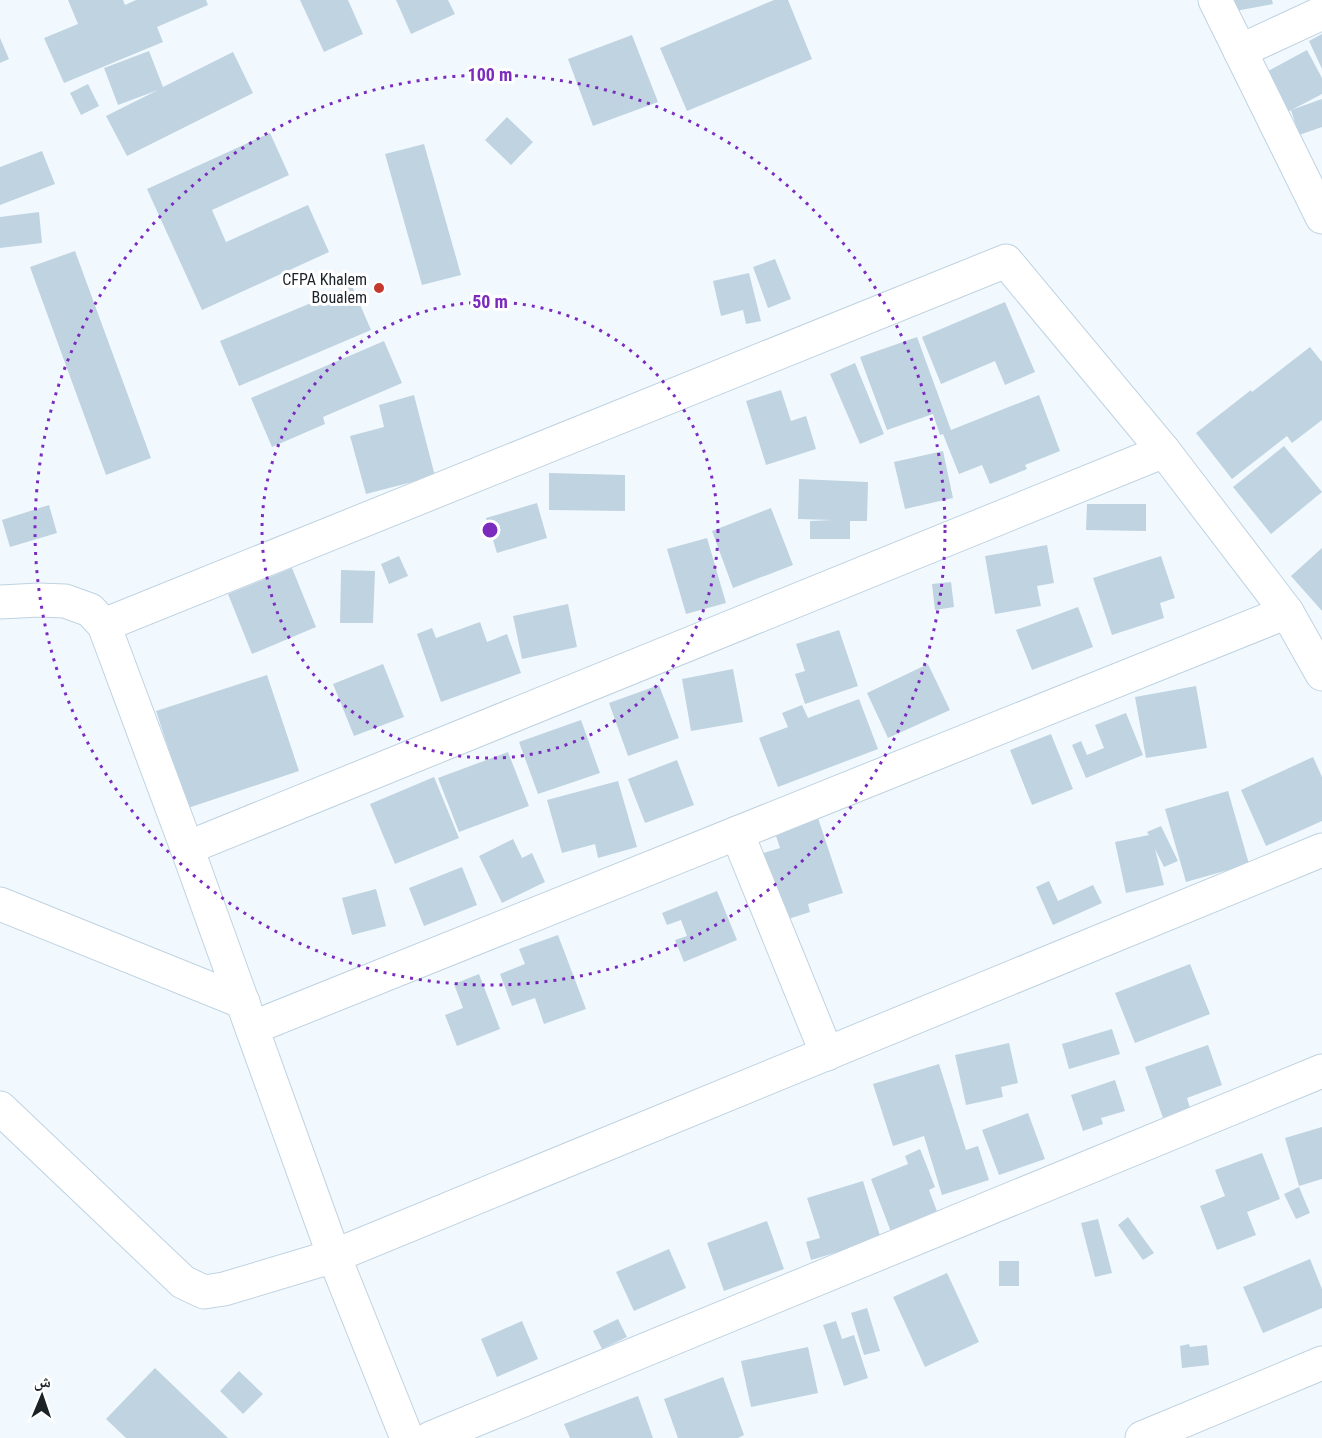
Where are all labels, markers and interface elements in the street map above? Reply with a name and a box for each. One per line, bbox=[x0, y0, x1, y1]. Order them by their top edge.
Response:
text: 100 m bbox=[468, 64, 512, 85]
place label: CFPA Khalem Boualem bbox=[282, 270, 367, 307]
marker: CFPA Khalem Boualem bbox=[372, 281, 386, 295]
text: 50 m bbox=[472, 291, 508, 312]
centre of rings bbox=[480, 520, 500, 540]
north arrow bbox=[12, 1366, 72, 1426]
text: ش bbox=[34, 1372, 51, 1391]

